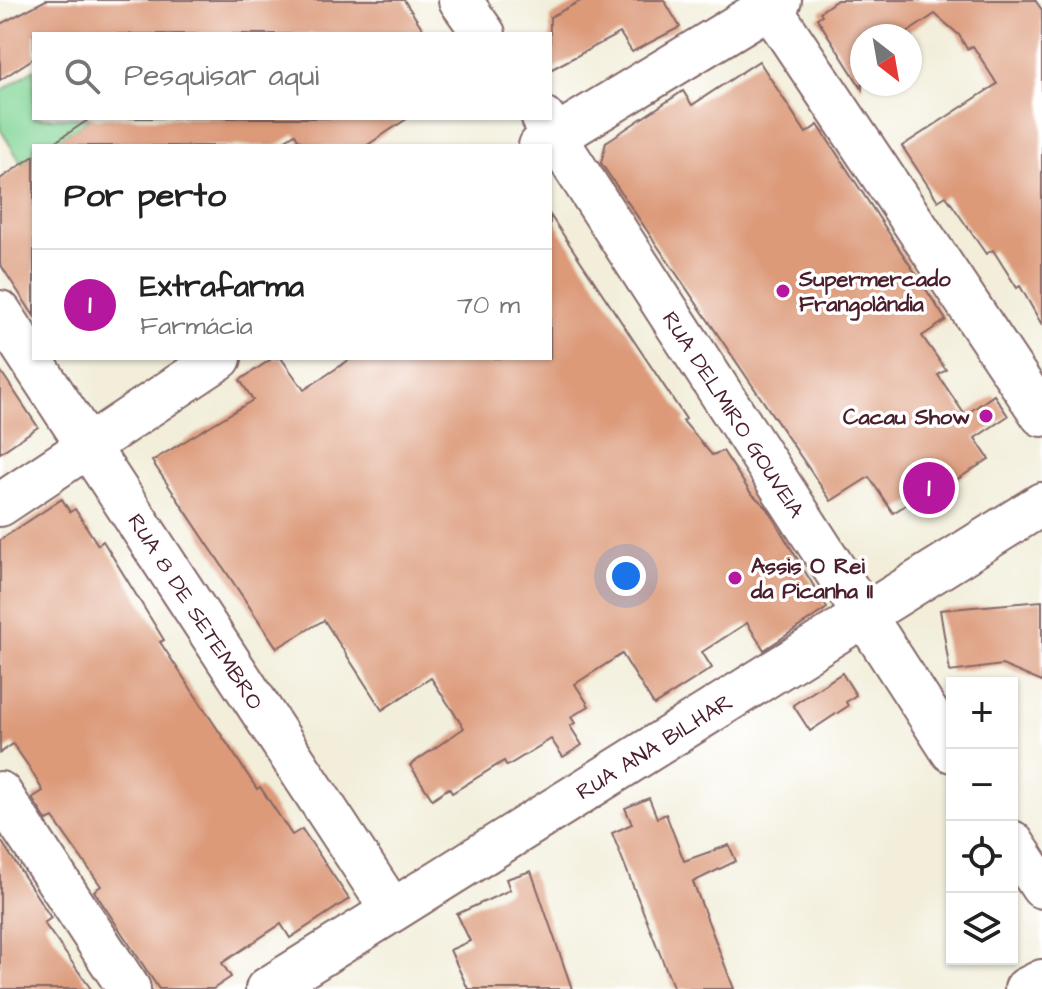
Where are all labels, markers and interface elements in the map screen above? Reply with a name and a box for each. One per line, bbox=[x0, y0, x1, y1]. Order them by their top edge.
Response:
north arrow bbox=[850, 24, 922, 96]
search box bbox=[32, 32, 552, 120]
icon: search bbox=[60, 54, 104, 98]
text: Pesquisar aqui bbox=[124, 55, 319, 97]
text: Por perto bbox=[64, 172, 226, 220]
place label: Supermercado Frangolândia bbox=[798, 264, 951, 321]
text: Extrafarma bbox=[140, 266, 304, 308]
marker: Supermercado Frangolândia bbox=[774, 282, 792, 300]
text: 1 bbox=[88, 287, 92, 323]
text: 70 m bbox=[457, 287, 520, 323]
street label: RUA DELMIRO GOUVEIA bbox=[654, 305, 811, 524]
text: Farmácia bbox=[140, 308, 253, 344]
place label: Cacau Show bbox=[843, 402, 970, 433]
marker: Cacau Show bbox=[977, 407, 995, 425]
pin: 1 bbox=[903, 458, 955, 518]
street label: RUA 8 DE SETEMBRO bbox=[120, 508, 270, 716]
place label: Assis O Rei da Picanha II bbox=[750, 551, 873, 607]
your location bbox=[606, 556, 646, 596]
marker: Assis O Rei da Picanha II bbox=[726, 569, 744, 587]
map controls bbox=[946, 677, 1018, 965]
button: + bbox=[946, 677, 1018, 749]
street label: RUA ANA BILHAR bbox=[571, 687, 739, 808]
button: − bbox=[946, 749, 1018, 821]
button: locate bbox=[946, 821, 1018, 893]
button: layers bbox=[946, 893, 1018, 965]

